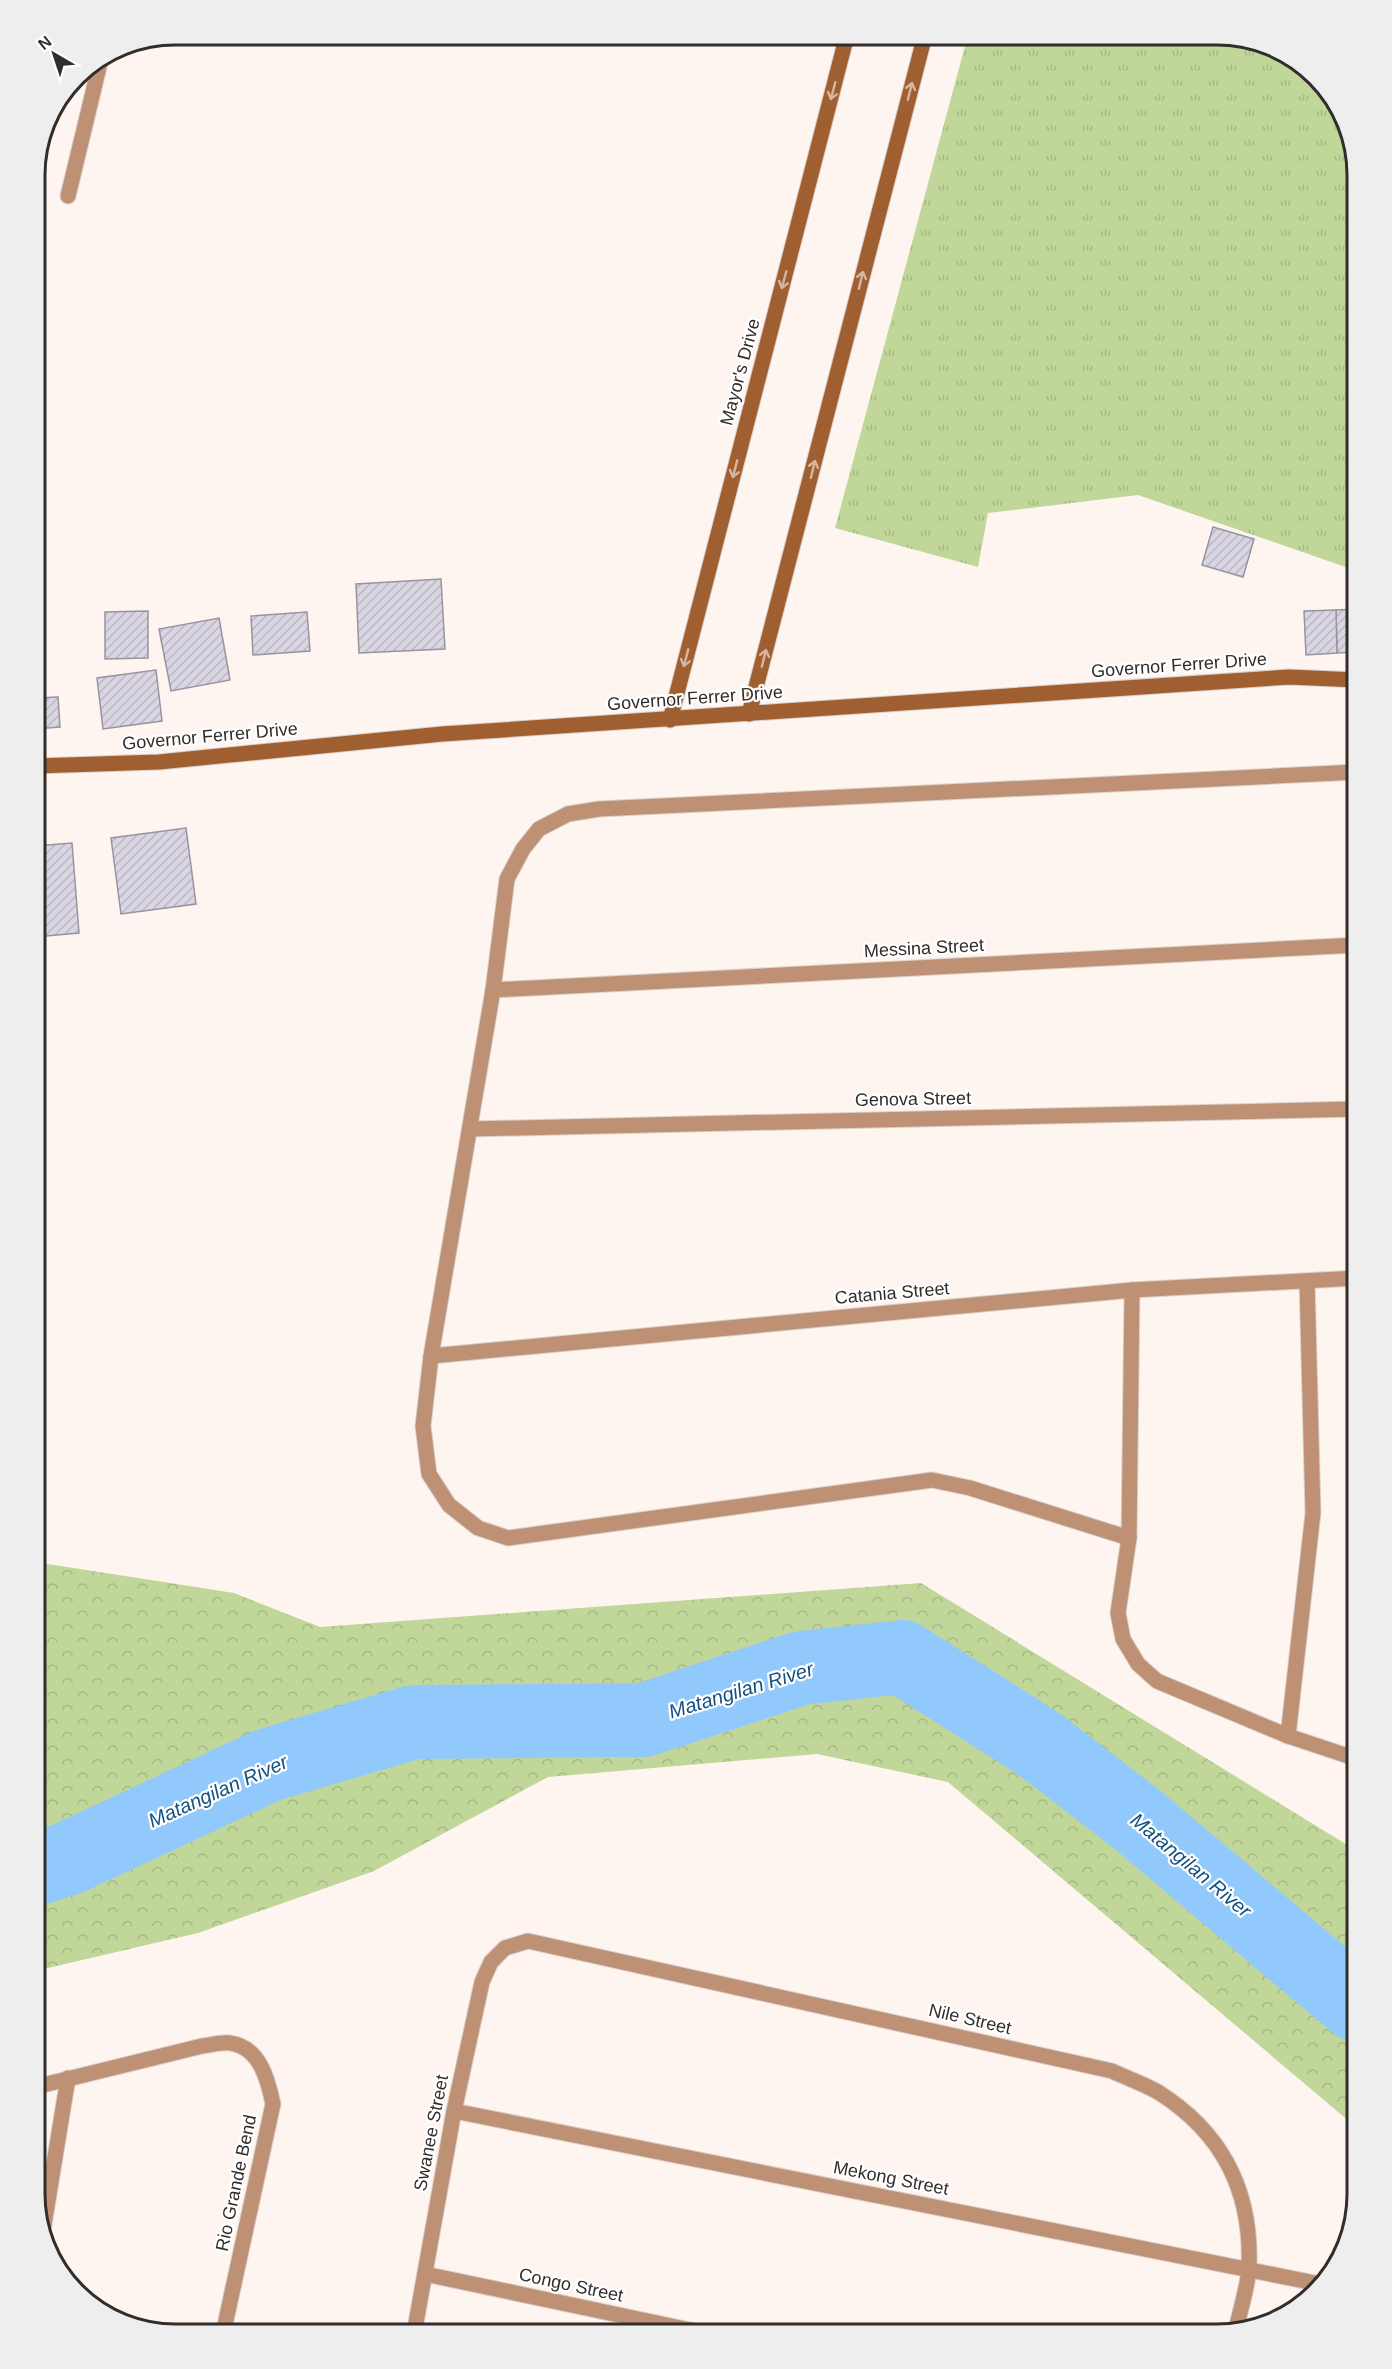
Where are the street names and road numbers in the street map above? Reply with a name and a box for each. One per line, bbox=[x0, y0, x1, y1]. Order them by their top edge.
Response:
street label: Mayor's Drive bbox=[716, 317, 764, 427]
street label: Governor Ferrer Drive bbox=[1090, 649, 1268, 681]
street label: Governor Ferrer Drive bbox=[606, 682, 784, 714]
street label: Governor Ferrer Drive bbox=[121, 718, 299, 754]
street label: Messina Street bbox=[864, 935, 984, 961]
street label: Genova Street bbox=[855, 1088, 971, 1110]
street label: Catania Street bbox=[834, 1278, 950, 1308]
street label: Nile Street bbox=[927, 2000, 1013, 2038]
street label: Swanee Street bbox=[410, 2073, 452, 2193]
street label: Rio Grande Bend bbox=[212, 2113, 260, 2253]
street label: Mekong Street bbox=[832, 2157, 950, 2199]
street label: Congo Street bbox=[517, 2264, 625, 2306]

